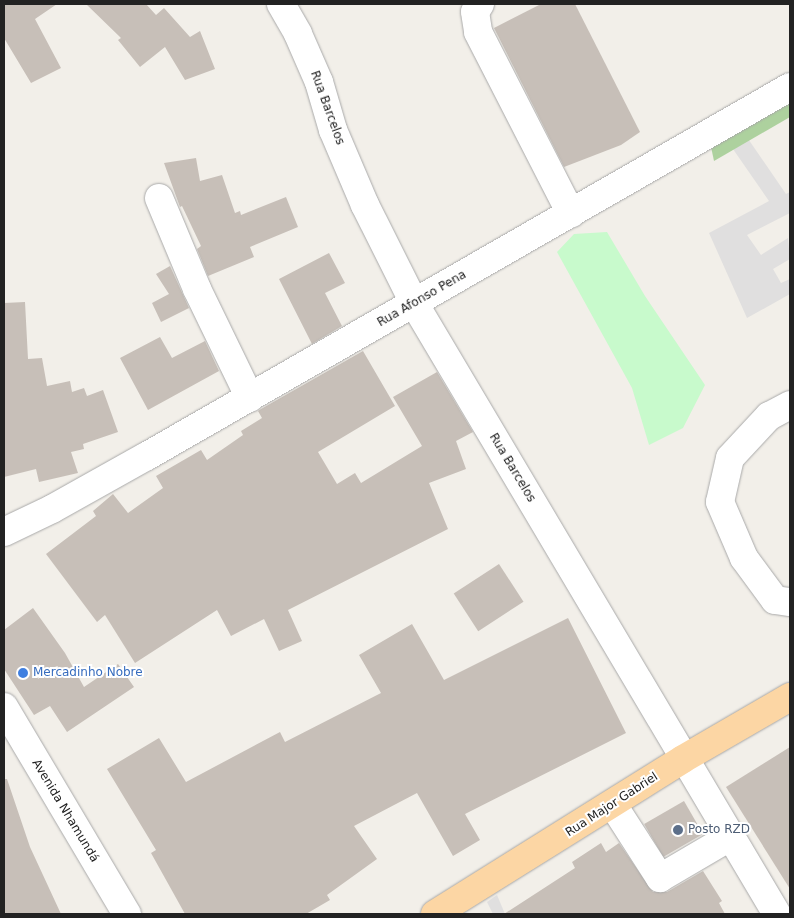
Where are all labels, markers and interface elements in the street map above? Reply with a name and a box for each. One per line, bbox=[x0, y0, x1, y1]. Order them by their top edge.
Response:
street label: Rua Barcelos bbox=[307, 69, 347, 147]
street label: Rua Afonso Pena bbox=[375, 268, 469, 330]
street label: Rua Barcelos bbox=[486, 431, 538, 505]
place label: Mercadinho Nobre bbox=[33, 666, 143, 680]
marker: Mercadinho Nobre bbox=[17, 667, 29, 679]
street label: Avenida Nhamundá bbox=[29, 757, 101, 865]
street label: Rua Major Gabriel bbox=[563, 770, 661, 840]
place label: Posto RZD bbox=[688, 823, 750, 837]
marker: Posto RZD bbox=[672, 824, 684, 836]

